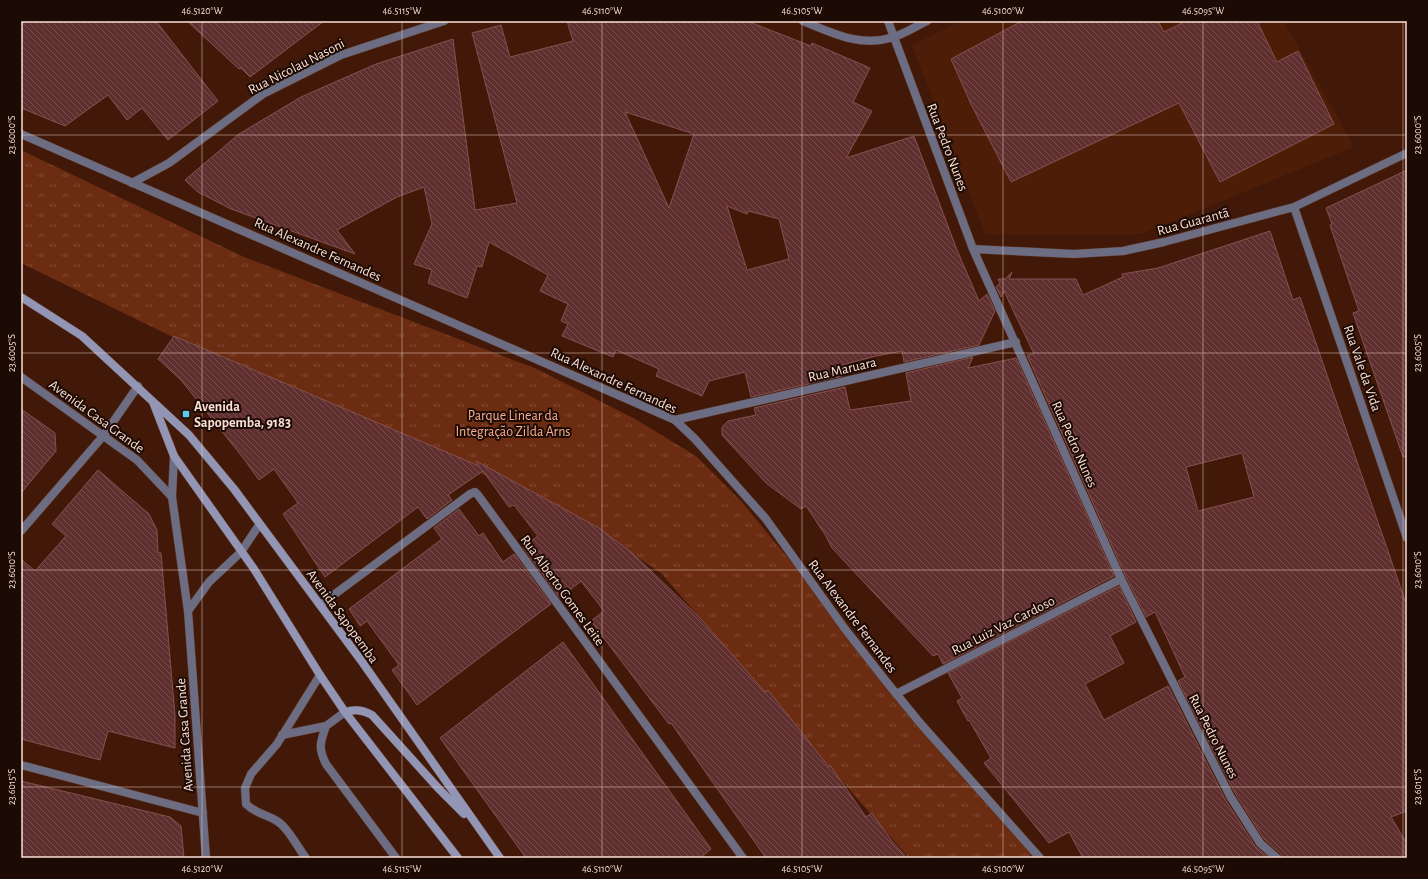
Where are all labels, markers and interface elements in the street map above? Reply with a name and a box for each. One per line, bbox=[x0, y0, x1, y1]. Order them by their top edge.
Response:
text: 46.5120°W bbox=[181, 6, 223, 16]
text: 46.5115°W bbox=[382, 6, 422, 16]
text: 46.5110°W bbox=[582, 6, 622, 16]
text: 46.5105°W bbox=[782, 6, 823, 16]
text: 46.5100°W bbox=[982, 6, 1024, 16]
text: 46.5095°W bbox=[1182, 6, 1224, 16]
street label: Rua Nicolau Nasoni bbox=[246, 37, 347, 97]
street label: Rua Pedro Nunes bbox=[924, 102, 970, 193]
text: 23.6000°S bbox=[7, 115, 17, 155]
text: 23.6000°S bbox=[1413, 115, 1423, 155]
street label: Rua Guarantã bbox=[1156, 206, 1231, 238]
street label: Rua Alexandre Fernandes bbox=[252, 216, 383, 284]
street label: Rua Vale da Vida bbox=[1341, 323, 1384, 414]
text: 23.6005°S bbox=[7, 334, 17, 372]
text: 23.6005°S bbox=[1413, 334, 1423, 372]
street label: Rua Alexandre Fernandes bbox=[548, 346, 679, 416]
street label: Rua Maruara bbox=[807, 355, 878, 385]
street label: Avenida Casa Grande bbox=[46, 378, 147, 456]
street label: Rua Pedro Nunes bbox=[1049, 399, 1099, 490]
place label: Avenida Sapopemba, 9183 bbox=[194, 400, 291, 430]
marker: Avenida Sapopemba, 9183 bbox=[181, 409, 191, 419]
park label: Parque Linear da Integração Zilda Arns bbox=[455, 409, 571, 439]
street label: Rua Alberto Gomes Leite bbox=[518, 533, 607, 648]
text: 23.6010°S bbox=[7, 551, 17, 589]
text: 23.6010°S bbox=[1413, 551, 1423, 589]
street label: Rua Alexandre Fernandes bbox=[805, 557, 899, 676]
street label: Avenida Sapopemba bbox=[304, 567, 381, 666]
street label: Rua Luiz Vaz Cardoso bbox=[950, 594, 1057, 658]
street label: Avenida Casa Grande bbox=[174, 678, 196, 792]
street label: Rua Pedro Nunes bbox=[1186, 692, 1240, 781]
text: 23.6015°S bbox=[7, 769, 17, 805]
text: 23.6015°S bbox=[1413, 769, 1423, 805]
text: 46.5120°W bbox=[181, 864, 223, 874]
text: 46.5115°W bbox=[382, 864, 422, 874]
text: 46.5110°W bbox=[582, 864, 622, 874]
text: 46.5105°W bbox=[782, 864, 823, 874]
text: 46.5100°W bbox=[982, 864, 1024, 874]
text: 46.5095°W bbox=[1182, 864, 1224, 874]

